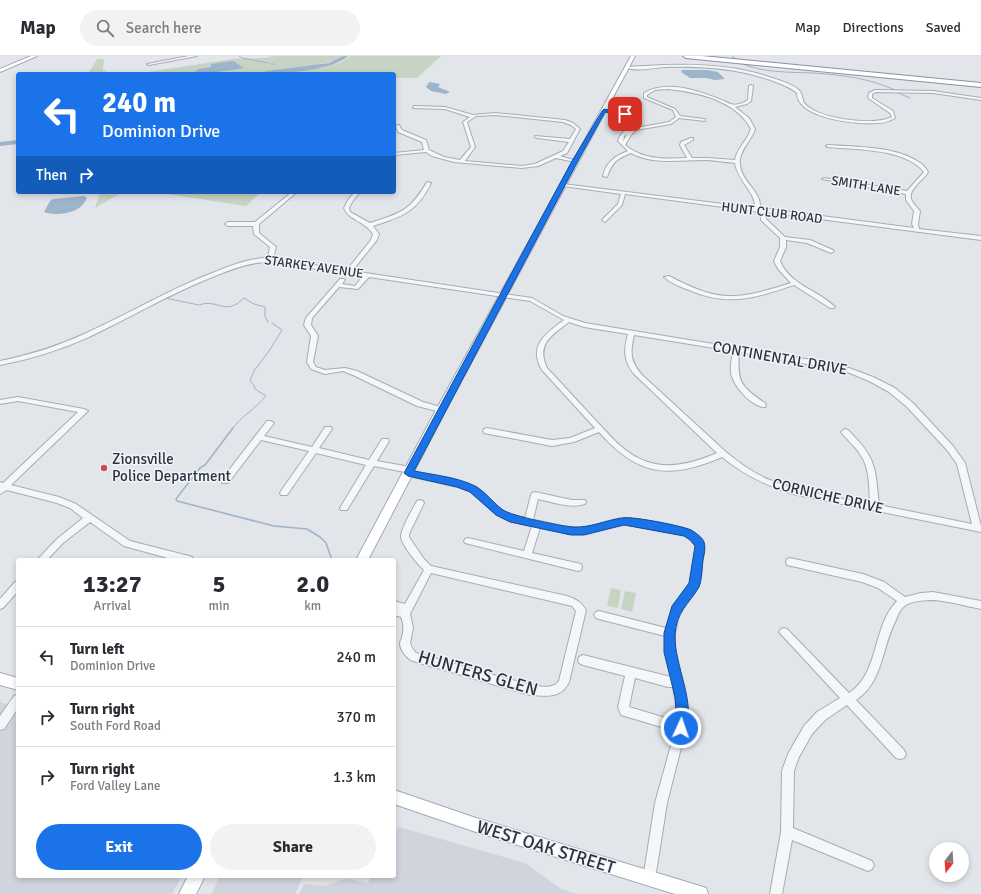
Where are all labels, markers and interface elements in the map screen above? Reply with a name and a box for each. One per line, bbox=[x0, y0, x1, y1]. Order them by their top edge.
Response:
search box bbox=[80, 10, 360, 46]
text: Map bbox=[20, 16, 56, 40]
icon: search bbox=[94, 17, 116, 39]
text: Search here bbox=[126, 19, 201, 37]
text: Map bbox=[795, 19, 821, 36]
text: Directions bbox=[843, 19, 904, 36]
text: Saved bbox=[926, 19, 961, 36]
text: 240 m bbox=[102, 86, 176, 120]
icon: left bbox=[36, 88, 88, 140]
pin bbox=[608, 97, 642, 131]
icon: arrive bbox=[614, 103, 636, 125]
text: Dominion Drive bbox=[102, 120, 220, 142]
icon: right bbox=[75, 164, 97, 186]
text: Then bbox=[36, 166, 67, 184]
street label: SMITH LANE bbox=[830, 173, 902, 199]
street label: HUNT CLUB ROAD bbox=[721, 199, 823, 227]
street label: STARKEY AVENUE bbox=[264, 252, 364, 282]
street label: CONTINENTAL DRIVE bbox=[711, 337, 849, 379]
place label: Zionsville Police Department bbox=[112, 450, 231, 485]
marker: Zionsville Police Department bbox=[99, 463, 109, 473]
street label: CORNICHE DRIVE bbox=[771, 474, 885, 518]
text: 13:27 bbox=[83, 569, 142, 599]
text: 5 bbox=[213, 569, 226, 599]
text: 2.0 bbox=[296, 569, 329, 599]
text: Arrival bbox=[94, 598, 131, 614]
text: min bbox=[209, 598, 230, 614]
text: km bbox=[304, 598, 321, 614]
text: Turn left bbox=[70, 640, 124, 658]
street label: HUNTERS GLEN bbox=[416, 645, 540, 701]
icon: left bbox=[36, 646, 58, 668]
text: 240 m bbox=[336, 648, 376, 666]
text: Dominion Drive bbox=[70, 658, 155, 674]
text: Turn right bbox=[70, 700, 135, 718]
icon: right bbox=[36, 706, 58, 728]
position arrow bbox=[660, 707, 702, 749]
text: 370 m bbox=[336, 708, 376, 726]
text: South Ford Road bbox=[70, 718, 161, 734]
text: Turn right bbox=[70, 760, 135, 778]
icon: right bbox=[36, 766, 58, 788]
text: 1.3 km bbox=[333, 768, 376, 786]
text: Ford Valley Lane bbox=[70, 778, 161, 794]
street label: WEST OAK STREET bbox=[474, 815, 618, 879]
button: Exit bbox=[36, 824, 202, 870]
button: Share bbox=[210, 824, 376, 870]
north arrow bbox=[929, 842, 969, 882]
map controls bbox=[929, 842, 969, 882]

